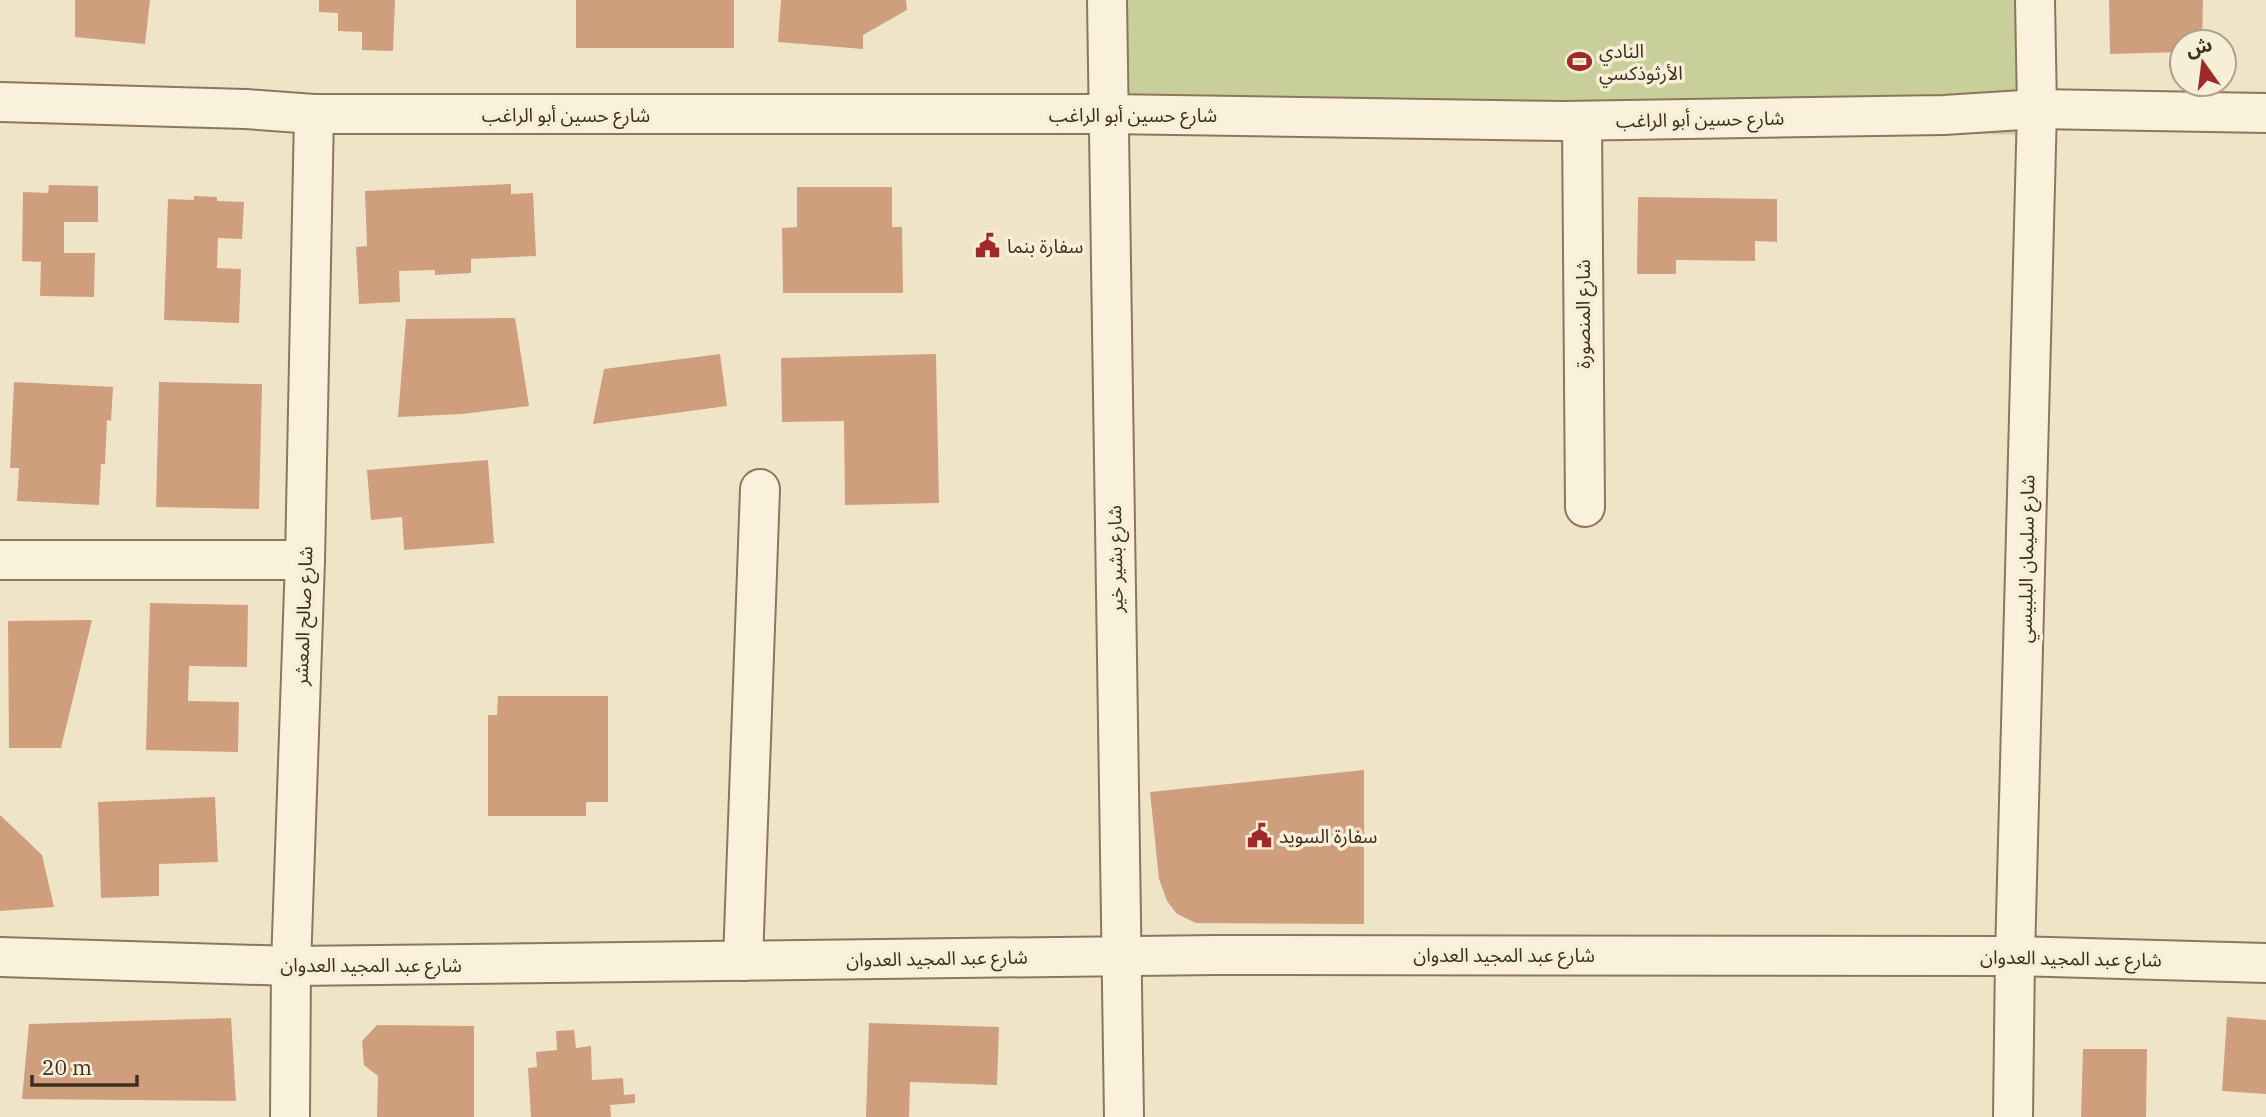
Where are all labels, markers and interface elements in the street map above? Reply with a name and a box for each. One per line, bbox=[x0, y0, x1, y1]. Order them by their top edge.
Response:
north arrow bbox=[2168, 28, 2238, 98]
text: ش bbox=[2183, 32, 2214, 61]
place label: النادي الأرثوذكسي bbox=[1599, 39, 1683, 88]
sports icon: النادي الأرثوذكسي bbox=[1565, 48, 1593, 76]
street label: شارع حسين أبو الراغب bbox=[482, 103, 650, 129]
street label: شارع حسين أبو الراغب bbox=[1049, 103, 1217, 129]
street label: شارع حسين أبو الراغب bbox=[1616, 106, 1784, 134]
public building icon: سفارة بنما bbox=[973, 232, 1001, 260]
place label: سفارة بنما bbox=[1007, 234, 1083, 258]
street label: شارع المنصورة bbox=[1571, 259, 1597, 369]
street label: شارع سليمان البلبيسي bbox=[2013, 475, 2043, 643]
street label: شارع بشير خير bbox=[1102, 505, 1130, 614]
street label: شارع صالح المعشر bbox=[289, 546, 320, 687]
public building icon: سفارة السويد bbox=[1245, 822, 1273, 850]
place label: سفارة السويد bbox=[1279, 824, 1378, 848]
street label: شارع عبد المجيد العدوان bbox=[1413, 943, 1595, 969]
street label: شارع عبد المجيد العدوان bbox=[846, 944, 1028, 974]
street label: شارع عبد المجيد العدوان bbox=[1980, 944, 2162, 974]
street label: شارع عبد المجيد العدوان bbox=[280, 953, 462, 979]
scale bar bbox=[32, 1044, 136, 1088]
text: 20 m bbox=[42, 1053, 92, 1081]

